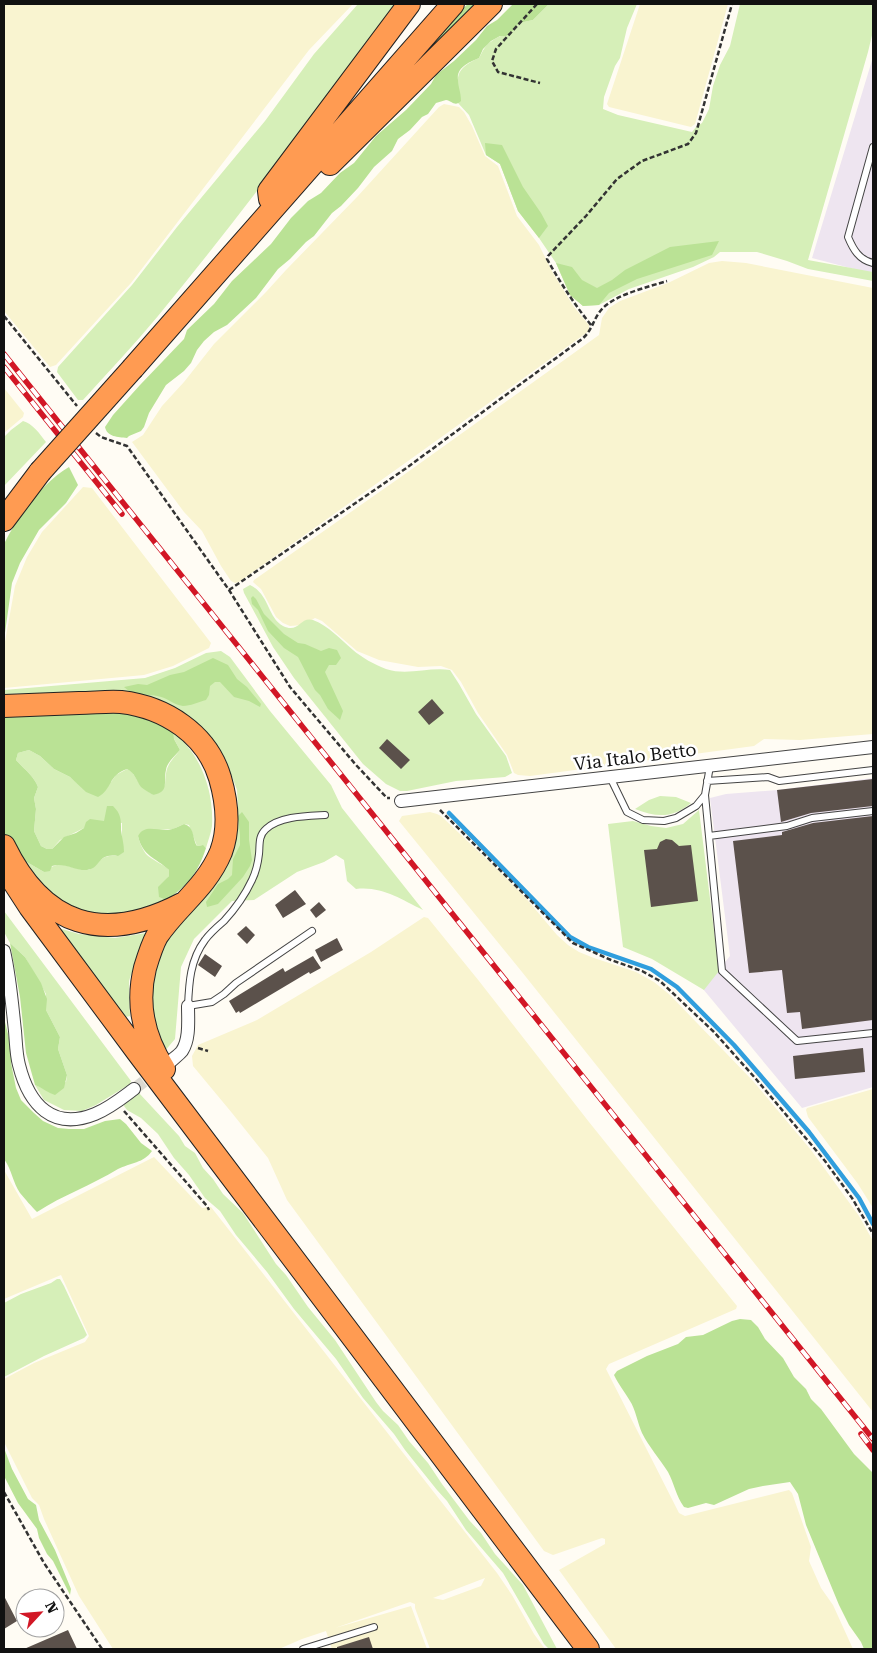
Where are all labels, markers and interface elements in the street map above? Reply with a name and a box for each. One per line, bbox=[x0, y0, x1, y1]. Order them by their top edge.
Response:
street label: Via Italo Betto bbox=[572, 739, 697, 774]
north arrow bbox=[15, 1588, 65, 1638]
text: N bbox=[42, 1599, 61, 1616]

